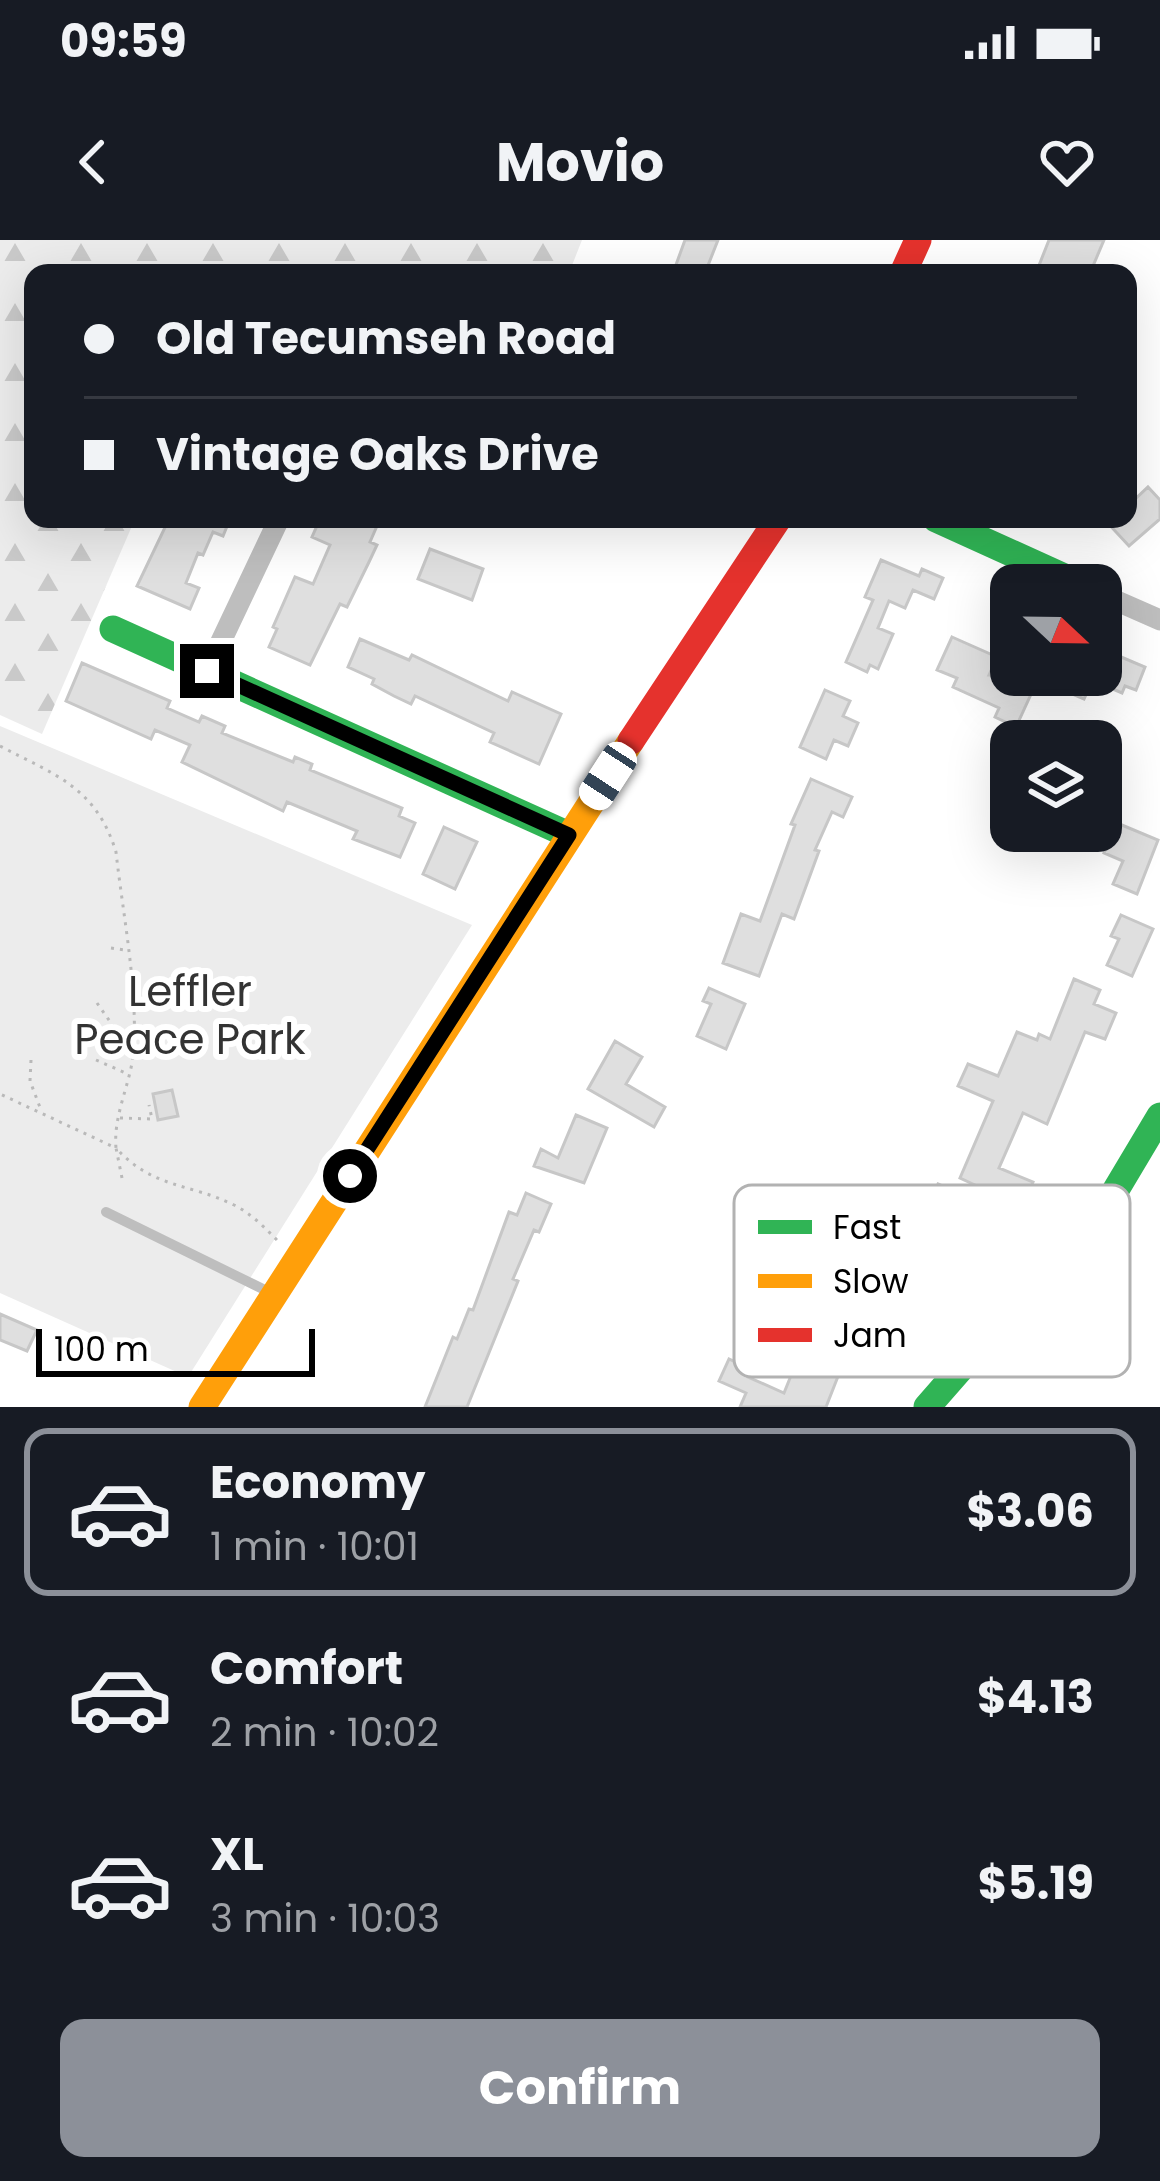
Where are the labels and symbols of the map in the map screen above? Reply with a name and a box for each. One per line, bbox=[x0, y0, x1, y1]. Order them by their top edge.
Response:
north arrow bbox=[990, 564, 1122, 696]
route end bbox=[180, 644, 234, 698]
car bbox=[573, 736, 643, 816]
park label: Leffler Peace Park bbox=[74, 962, 306, 1069]
route start bbox=[323, 1149, 377, 1203]
legend bbox=[734, 1185, 1130, 1377]
text: Fast bbox=[833, 1204, 901, 1251]
text: Slow bbox=[833, 1258, 909, 1305]
text: Jam bbox=[833, 1312, 907, 1359]
scale bar bbox=[36, 1323, 315, 1376]

